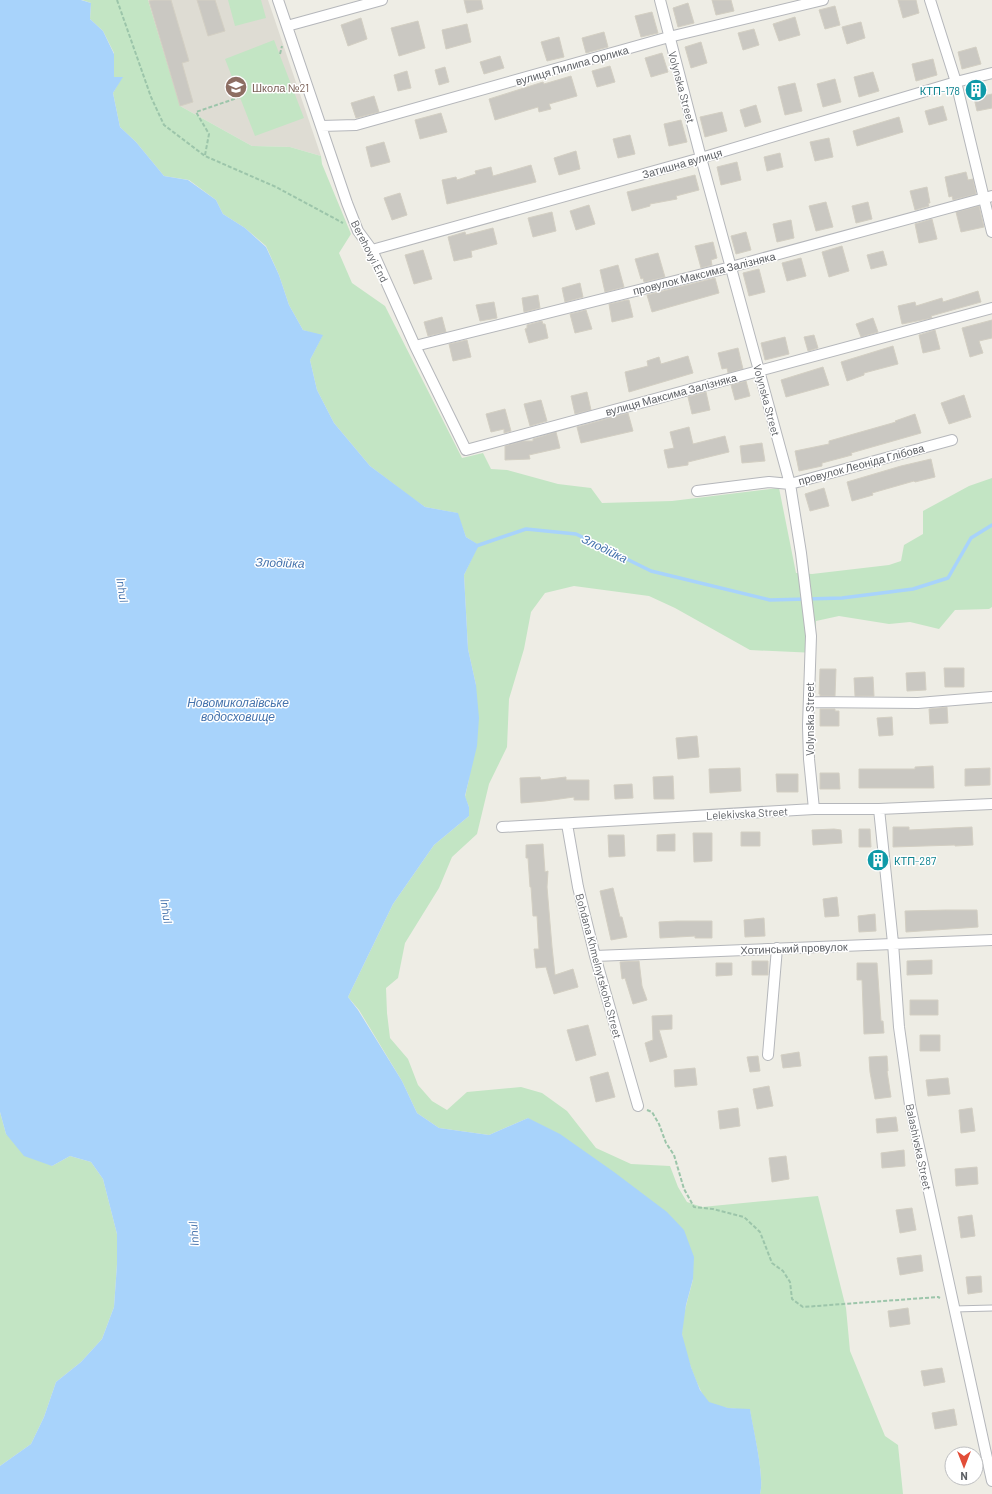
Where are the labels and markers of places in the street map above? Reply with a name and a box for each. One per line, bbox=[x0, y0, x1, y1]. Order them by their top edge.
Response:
school or university icon: Школа №21 bbox=[223, 74, 249, 100]
building icon: КТП-178 bbox=[963, 77, 989, 103]
place label: Школа №21 bbox=[252, 81, 309, 94]
place label: КТП-178 bbox=[920, 84, 960, 97]
building icon: КТП-287 bbox=[865, 847, 891, 873]
place label: КТП-287 bbox=[894, 854, 936, 867]

